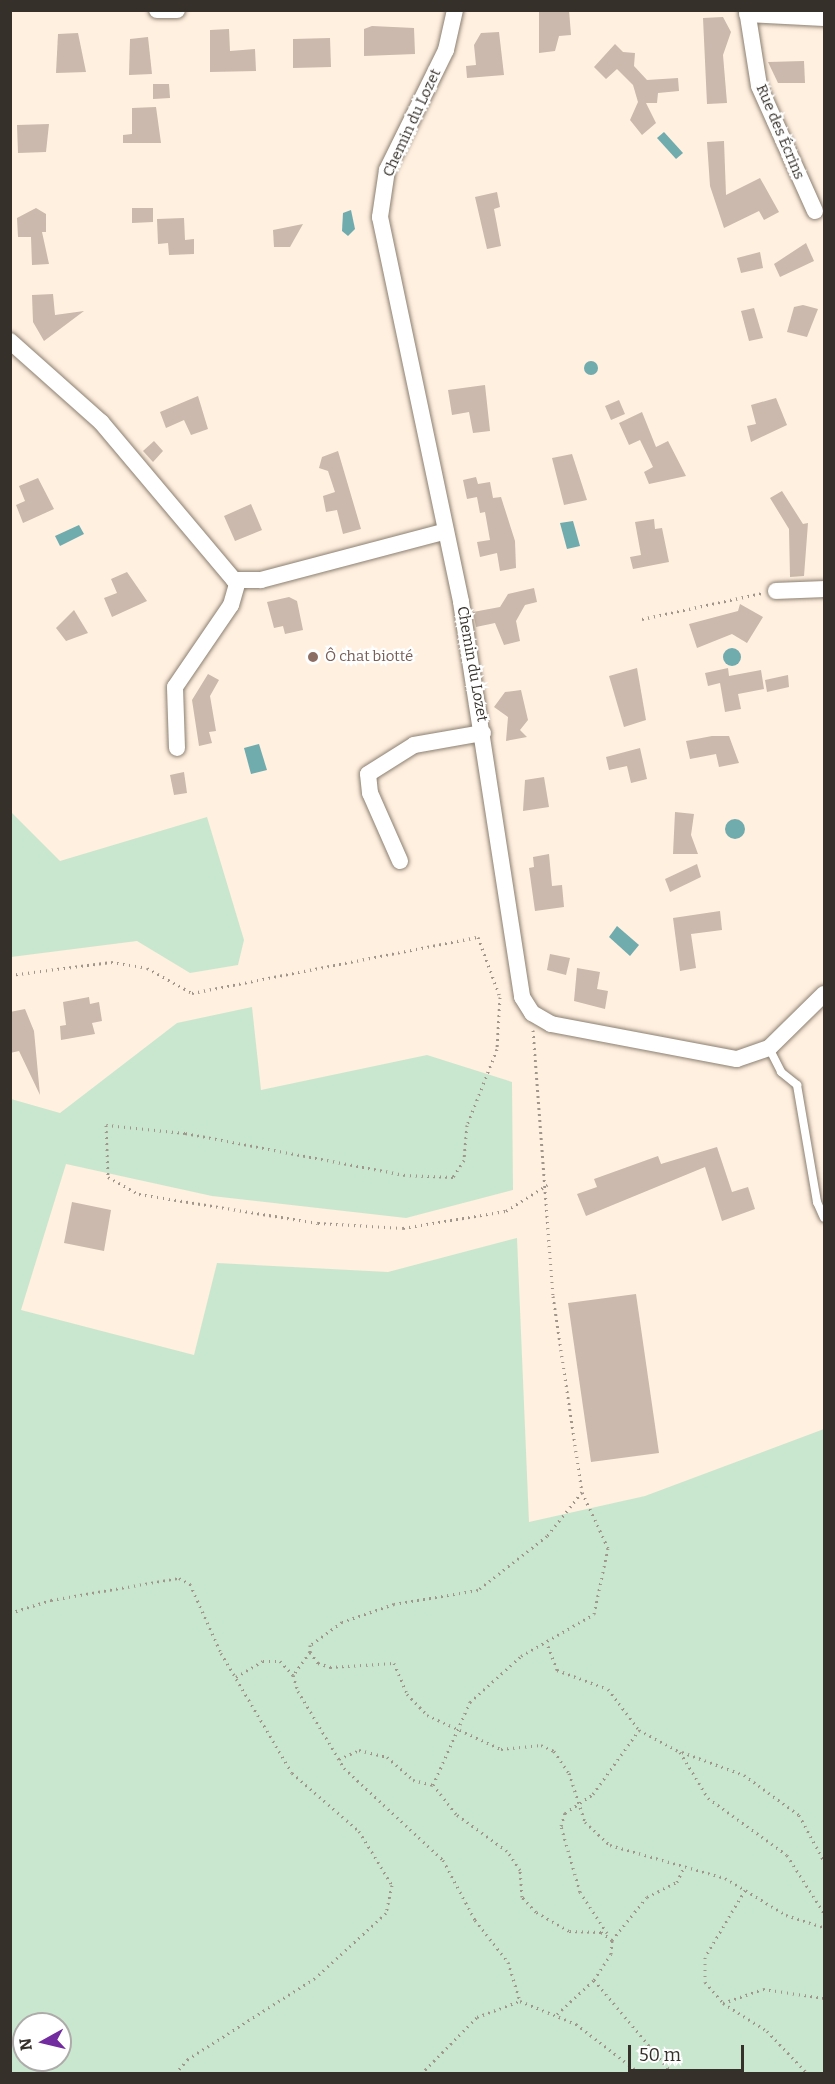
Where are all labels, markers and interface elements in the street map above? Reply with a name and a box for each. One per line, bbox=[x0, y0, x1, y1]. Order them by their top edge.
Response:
street label: Chemin du Lozet bbox=[379, 66, 445, 180]
street label: Rue des Écrins bbox=[752, 82, 808, 182]
street label: Chemin du Lozet bbox=[453, 605, 491, 723]
place label: Ô chat biotté bbox=[325, 648, 413, 666]
marker: Ô chat biotté bbox=[306, 650, 320, 664]
north arrow bbox=[12, 2012, 72, 2072]
scale bar bbox=[631, 2033, 746, 2071]
text: N bbox=[15, 2037, 36, 2052]
text: 50 m bbox=[639, 2044, 681, 2066]

